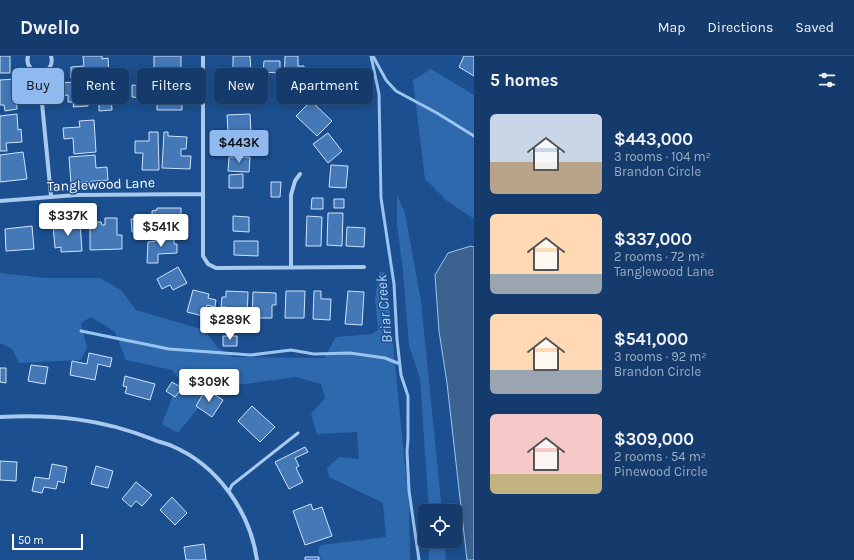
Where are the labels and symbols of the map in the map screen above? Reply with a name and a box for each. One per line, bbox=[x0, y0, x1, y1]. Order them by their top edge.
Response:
pin: $443K bbox=[211, 130, 267, 164]
street label: Tanglewood Lane bbox=[47, 174, 155, 195]
pin: $337K bbox=[40, 203, 96, 237]
pin: $541K bbox=[133, 214, 189, 248]
water label: Briar Creek bbox=[372, 274, 396, 344]
pin: $289K bbox=[202, 307, 258, 341]
pin: $309K bbox=[181, 369, 237, 403]
scale bar bbox=[12, 532, 83, 551]

